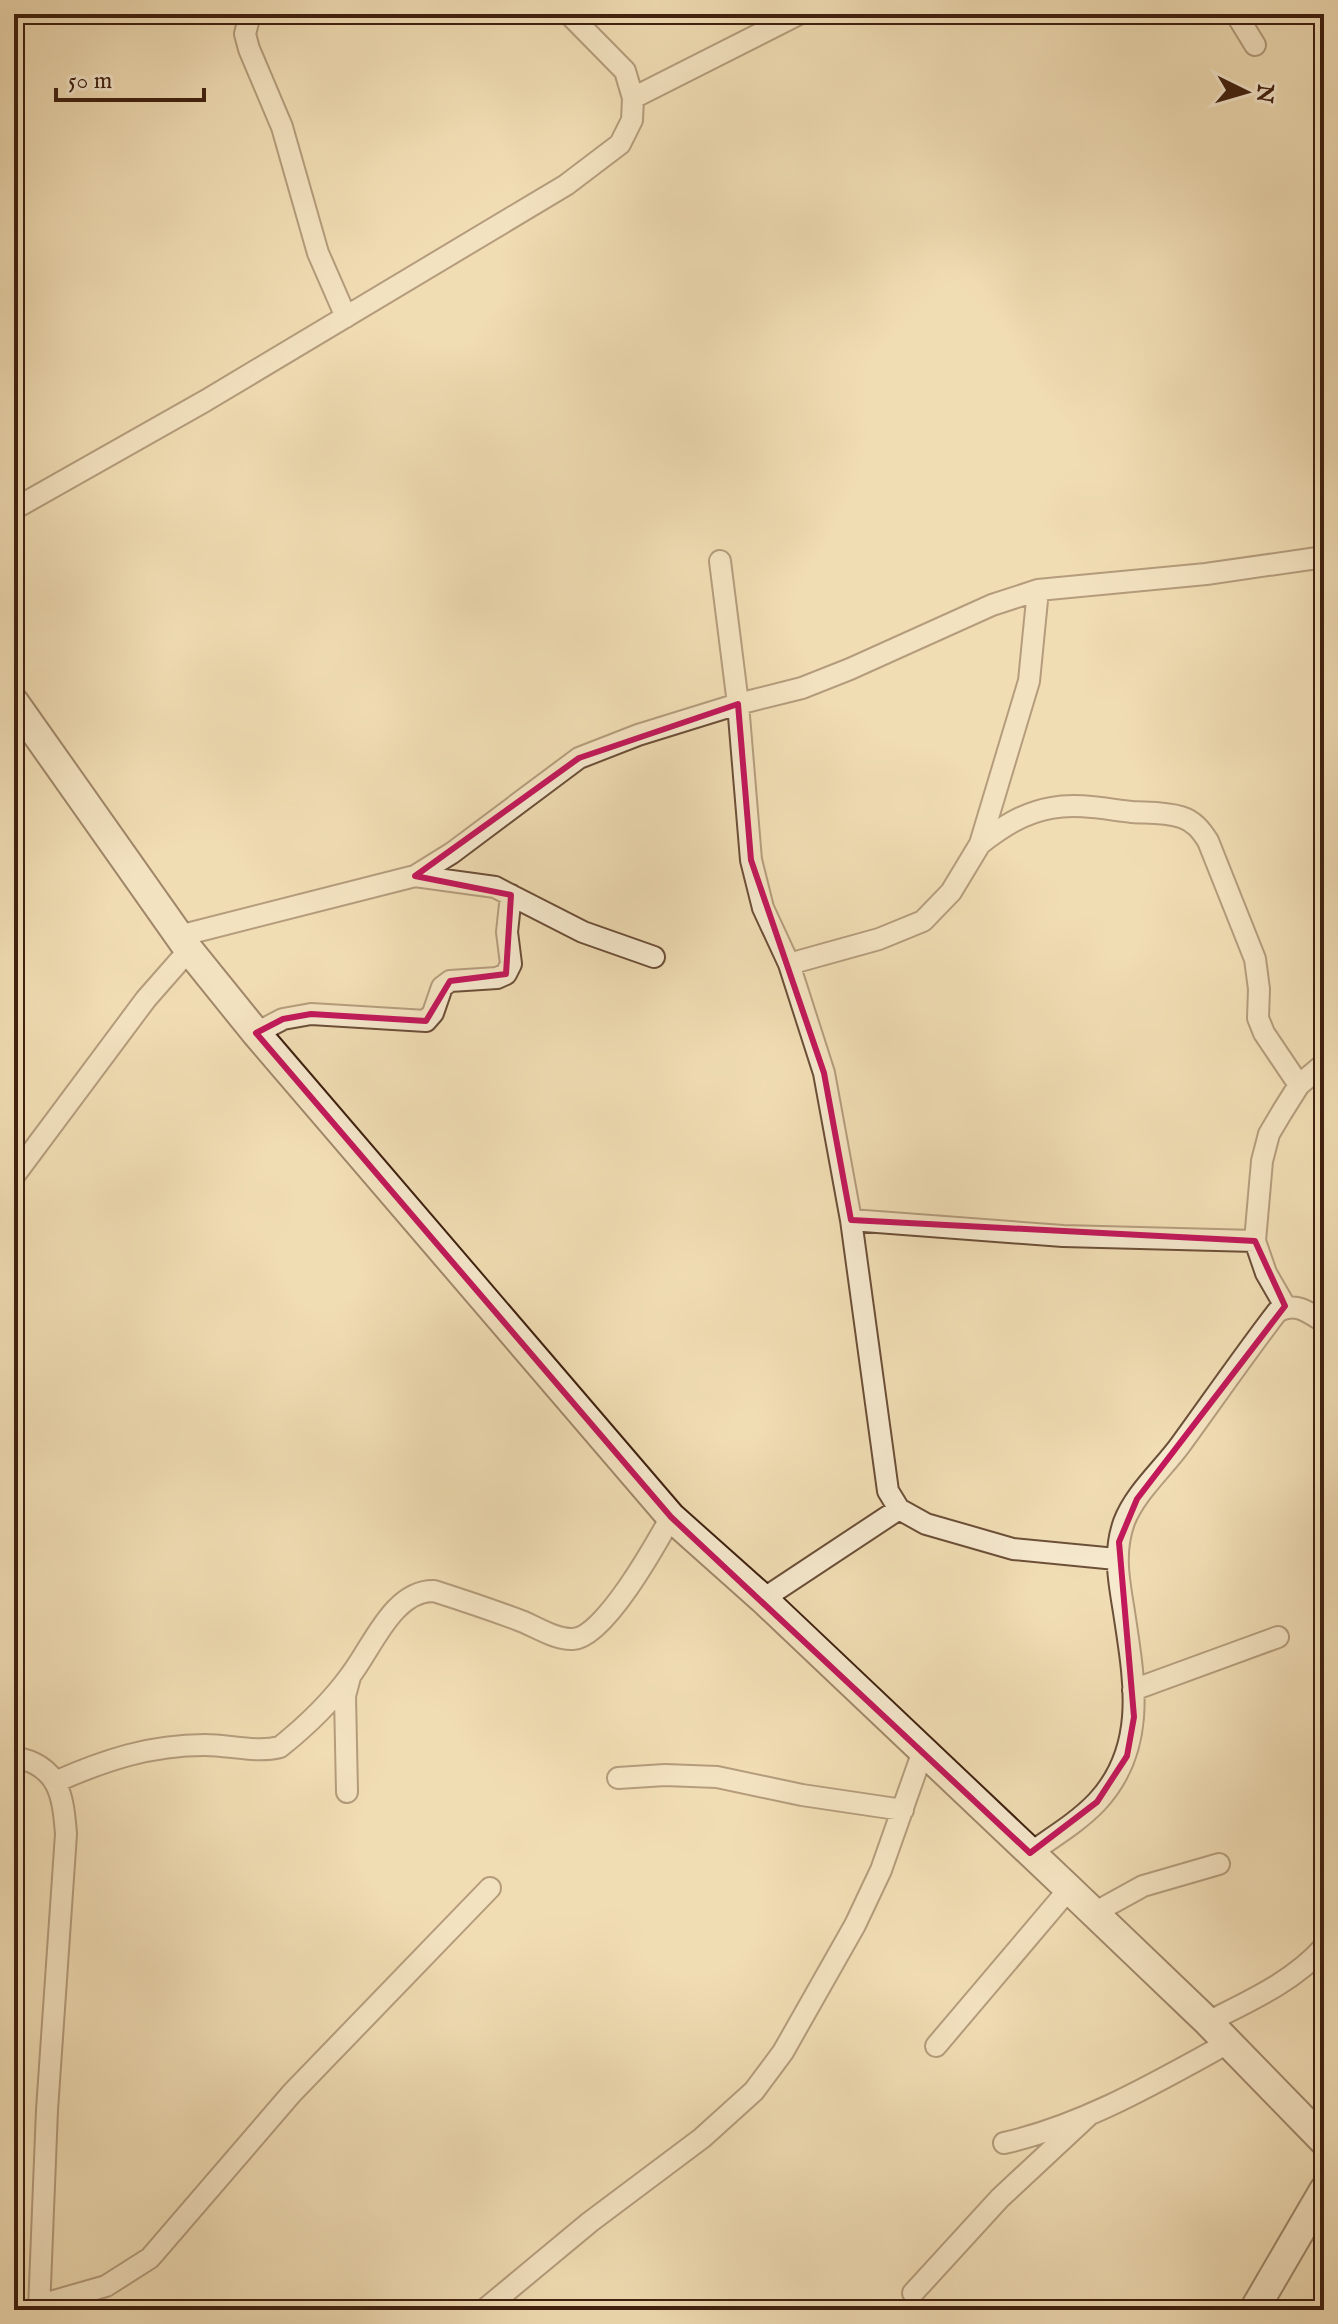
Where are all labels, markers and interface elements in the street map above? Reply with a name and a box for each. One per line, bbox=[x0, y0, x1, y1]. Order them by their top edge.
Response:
scale bar bbox=[56, 52, 204, 102]
north arrow bbox=[1206, 52, 1286, 132]
text: 50 m bbox=[68, 66, 112, 97]
text: N bbox=[1249, 82, 1279, 104]

